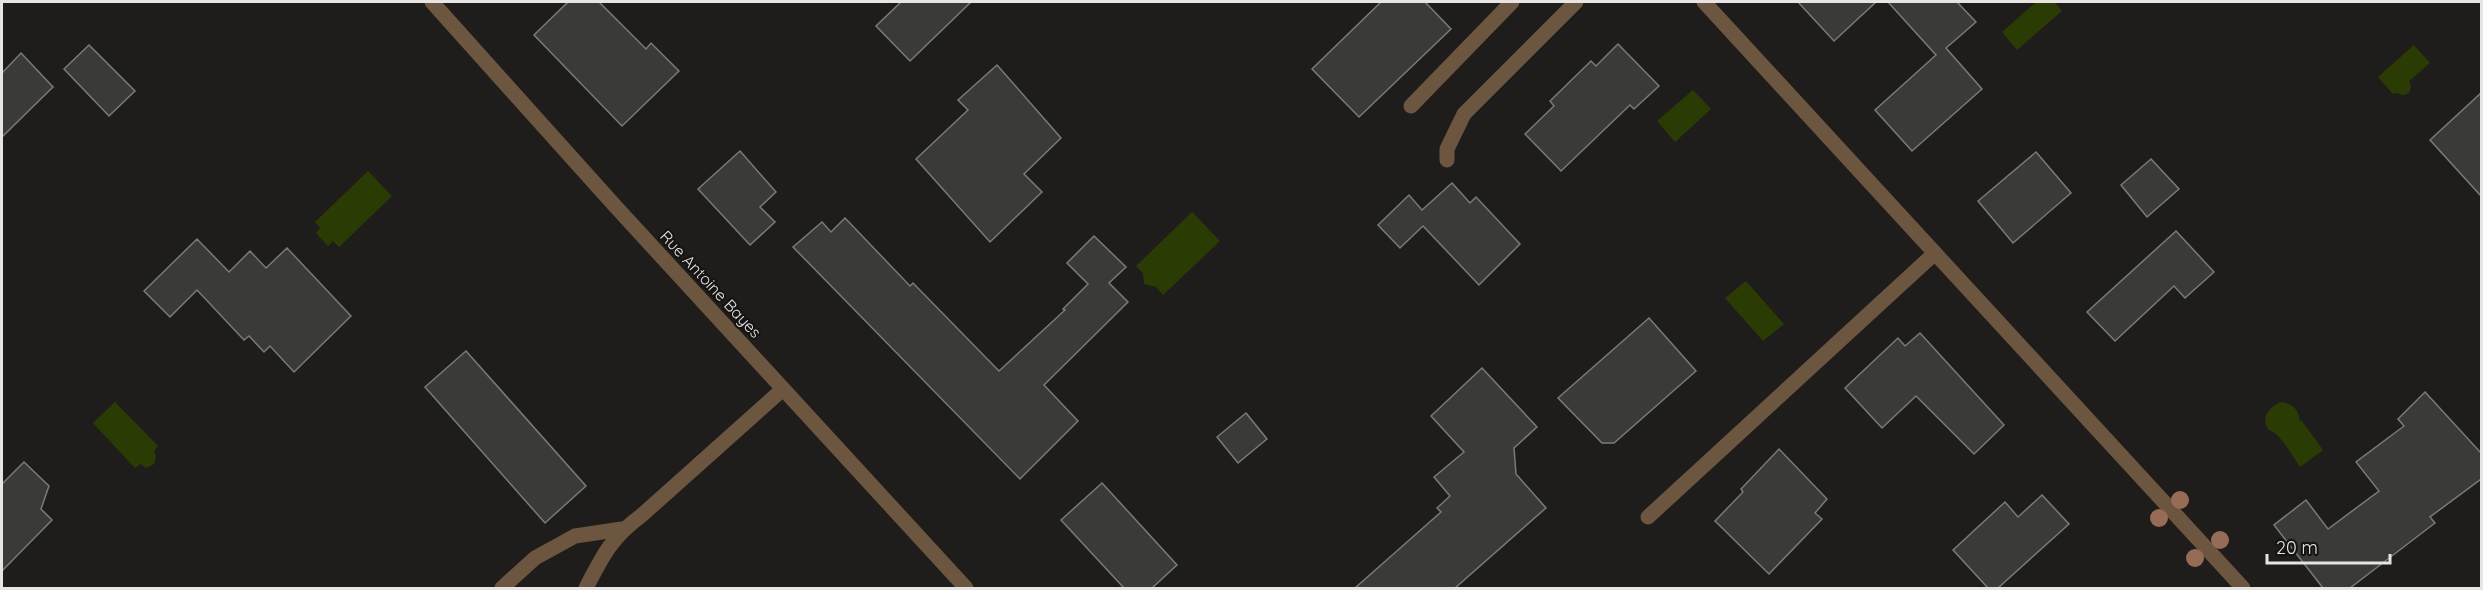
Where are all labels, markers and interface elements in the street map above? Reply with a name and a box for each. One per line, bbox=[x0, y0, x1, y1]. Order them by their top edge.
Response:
street label: Rue Antoine Bayes bbox=[656, 226, 766, 342]
scale bar bbox=[2267, 527, 2390, 565]
text: 20 m bbox=[2276, 536, 2318, 559]

